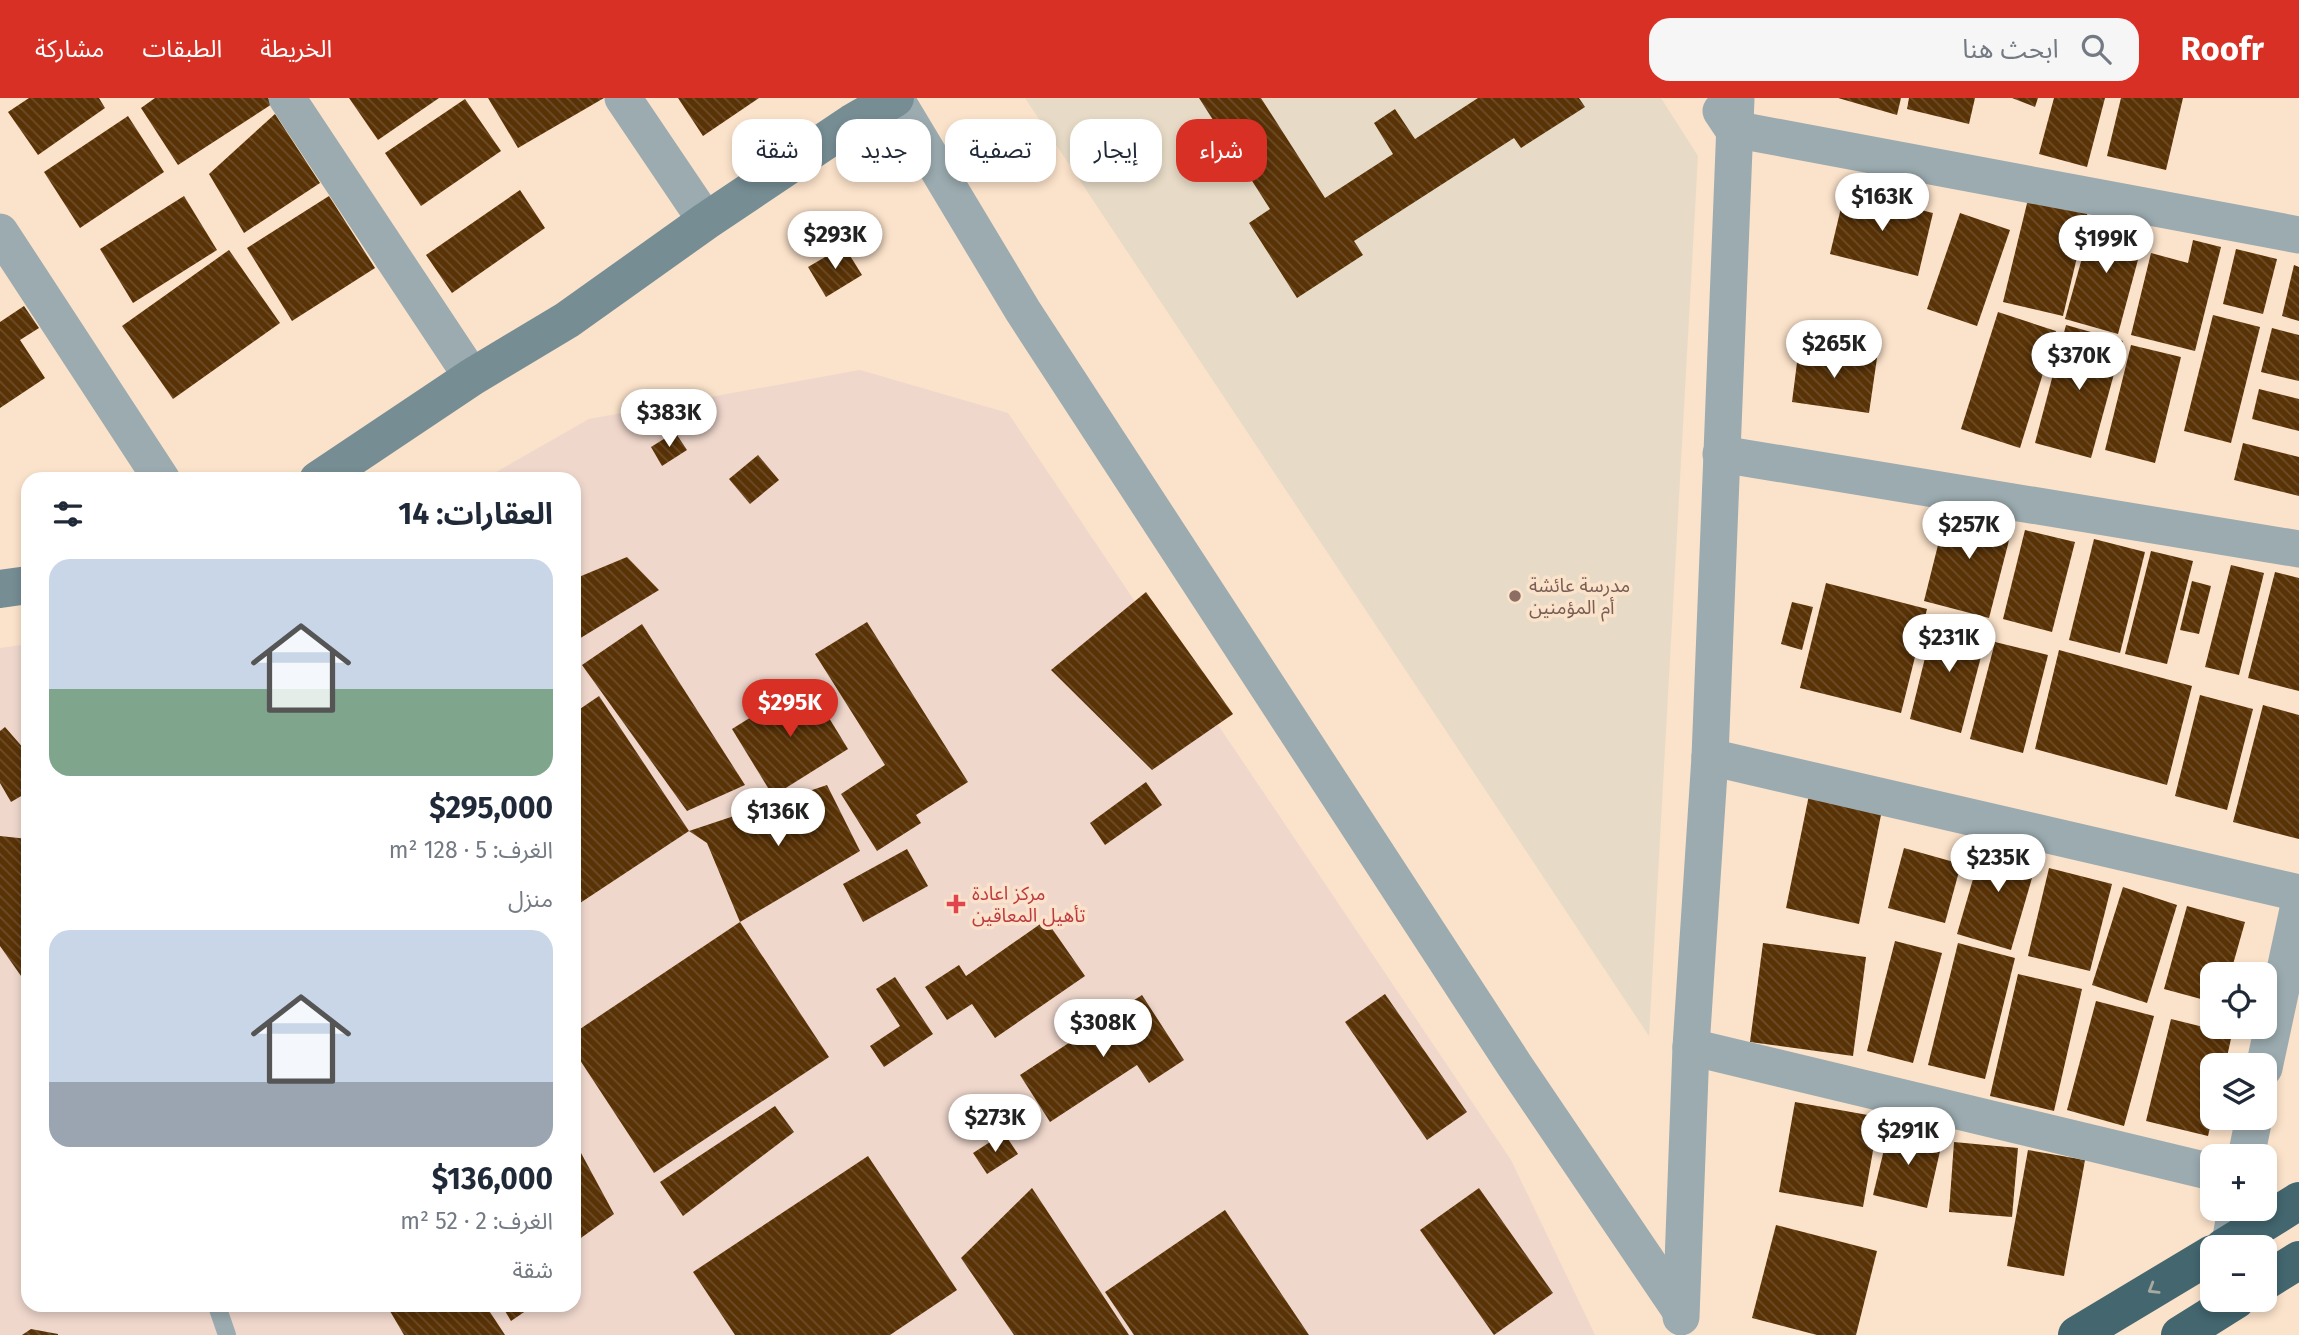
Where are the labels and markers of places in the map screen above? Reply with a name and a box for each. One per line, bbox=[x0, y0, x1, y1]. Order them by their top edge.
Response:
pin: $163K bbox=[1833, 174, 1931, 233]
pin: $293K bbox=[786, 212, 884, 271]
pin: $199K bbox=[2057, 216, 2155, 275]
pin: $265K bbox=[1785, 320, 1883, 380]
pin: $370K bbox=[2030, 332, 2128, 392]
pin: $383K bbox=[620, 390, 718, 449]
pin: $257K bbox=[1920, 502, 2018, 561]
place label: مدرسة عائشة أم المؤمنين bbox=[1529, 574, 1630, 622]
marker: مدرسة عائشة أم المؤمنين bbox=[1507, 588, 1523, 604]
pin: $231K bbox=[1900, 614, 1998, 674]
pin: $295K bbox=[741, 680, 839, 739]
pin: $136K bbox=[729, 788, 827, 848]
pin: $235K bbox=[1949, 834, 2047, 894]
place label: مركز اعادة تأهيل المعاقين bbox=[972, 882, 1085, 927]
marker: مركز اعادة تأهيل المعاقين bbox=[946, 894, 966, 914]
pin: $308K bbox=[1054, 1000, 1152, 1059]
pin: $273K bbox=[946, 1094, 1044, 1154]
pin: $291K bbox=[1859, 1108, 1957, 1167]

